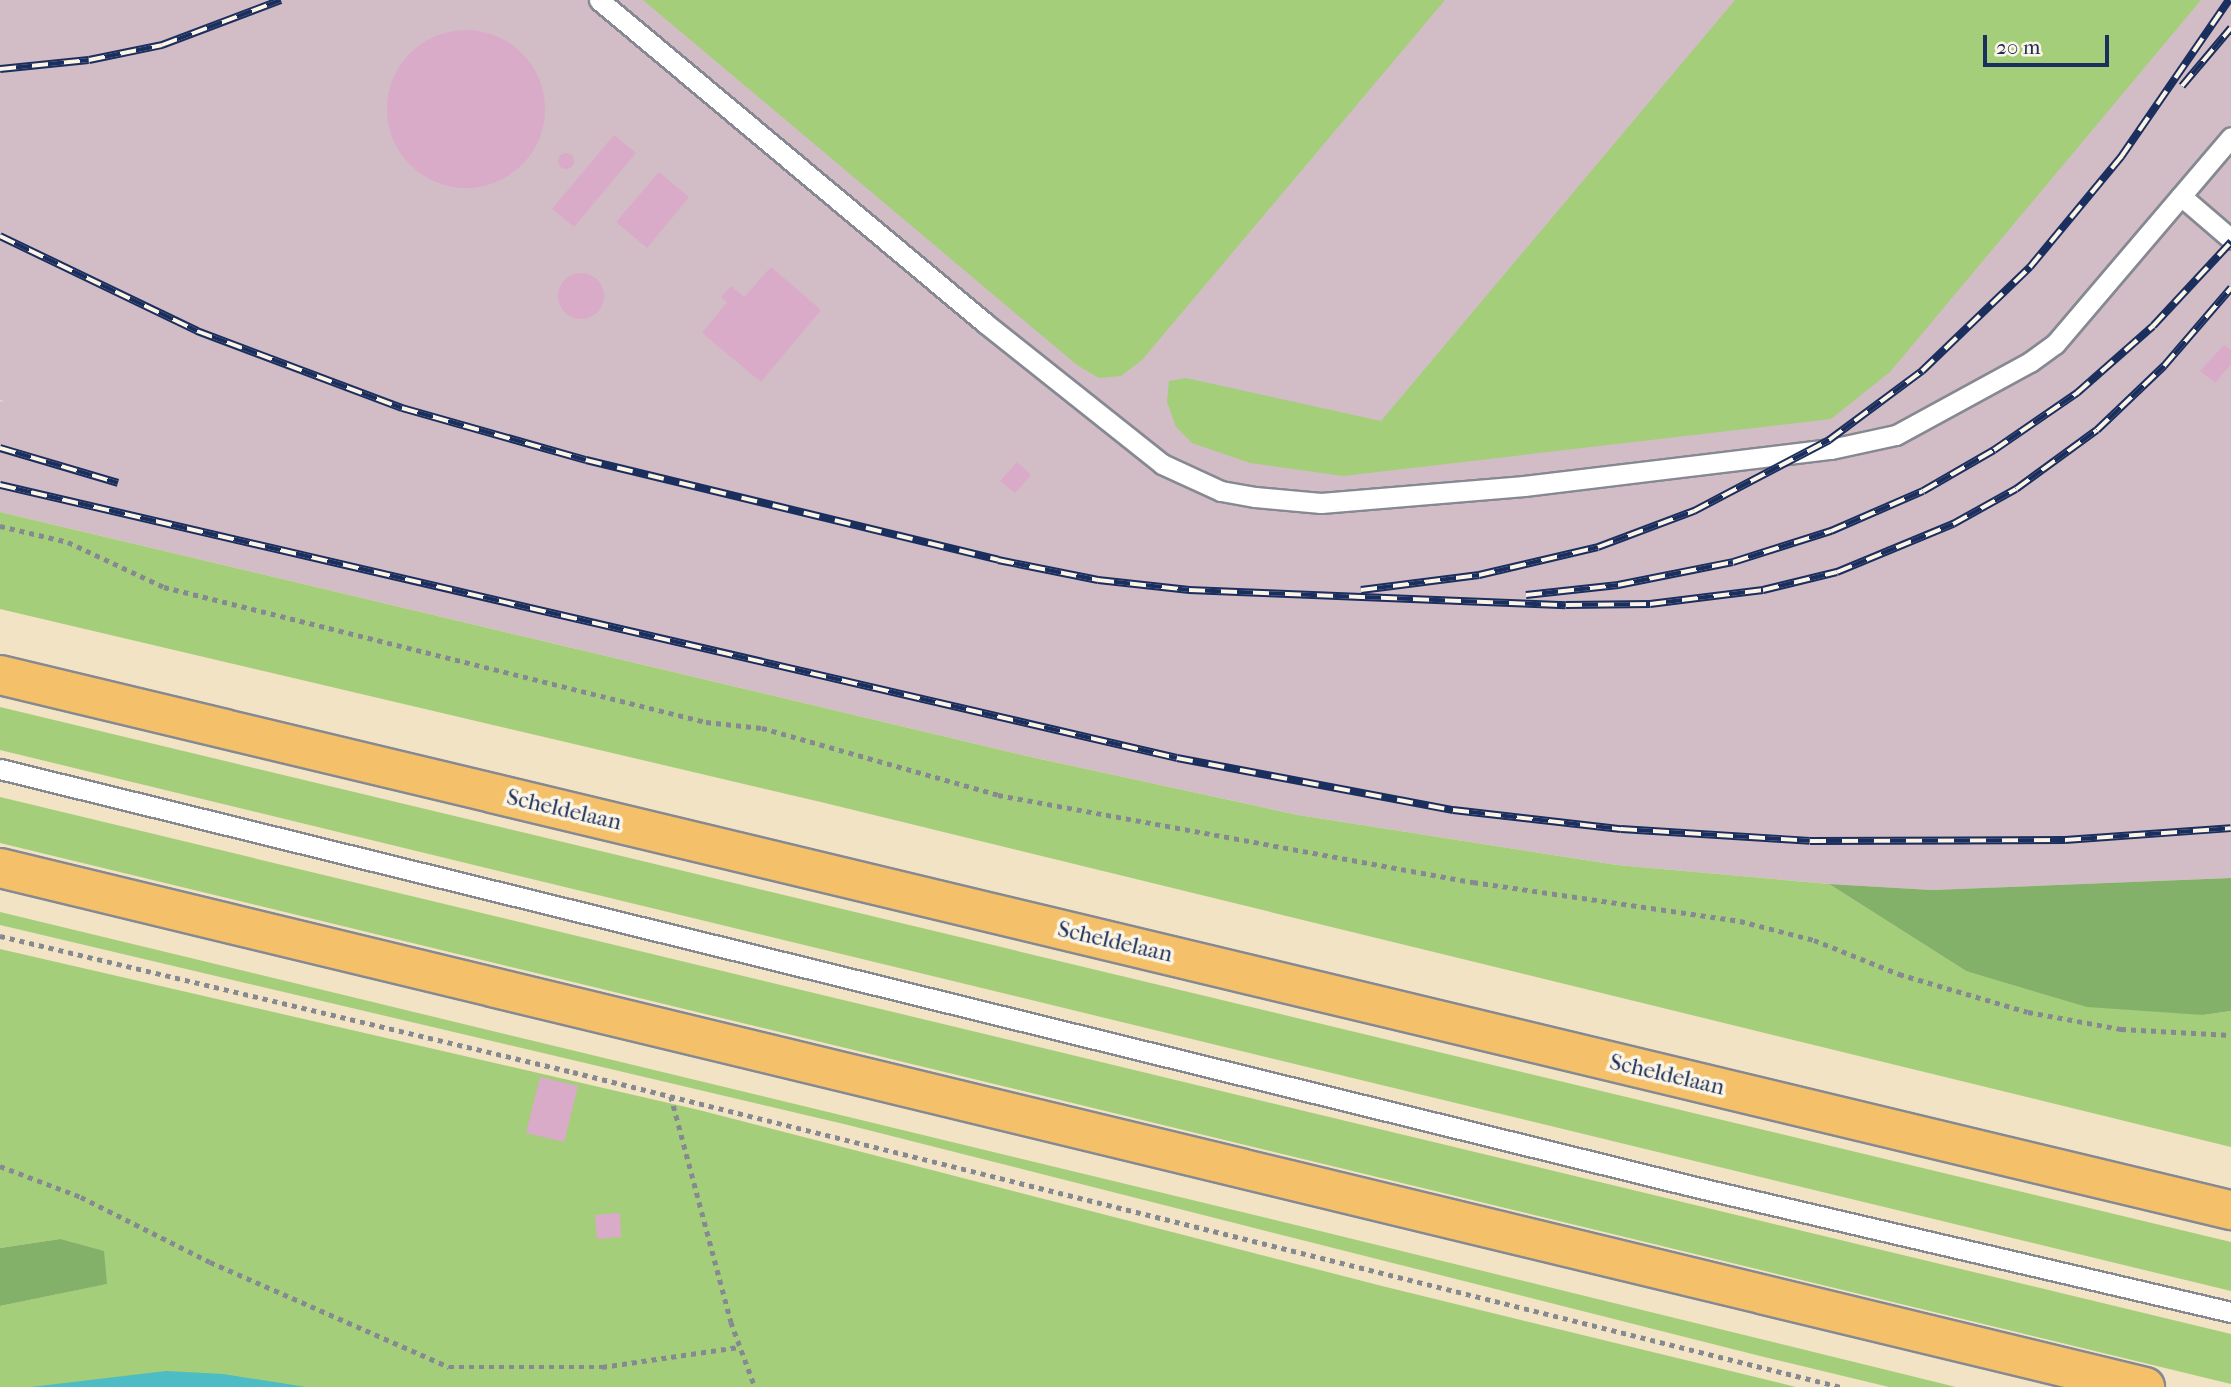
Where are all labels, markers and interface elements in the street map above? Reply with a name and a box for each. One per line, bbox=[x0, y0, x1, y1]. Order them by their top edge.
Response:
scale bar bbox=[1986, 21, 2112, 65]
text: 20 m bbox=[1996, 35, 2040, 59]
street label: Scheldelaan bbox=[504, 783, 624, 837]
street label: Scheldelaan bbox=[1055, 915, 1175, 969]
street label: Scheldelaan bbox=[1607, 1048, 1727, 1102]

